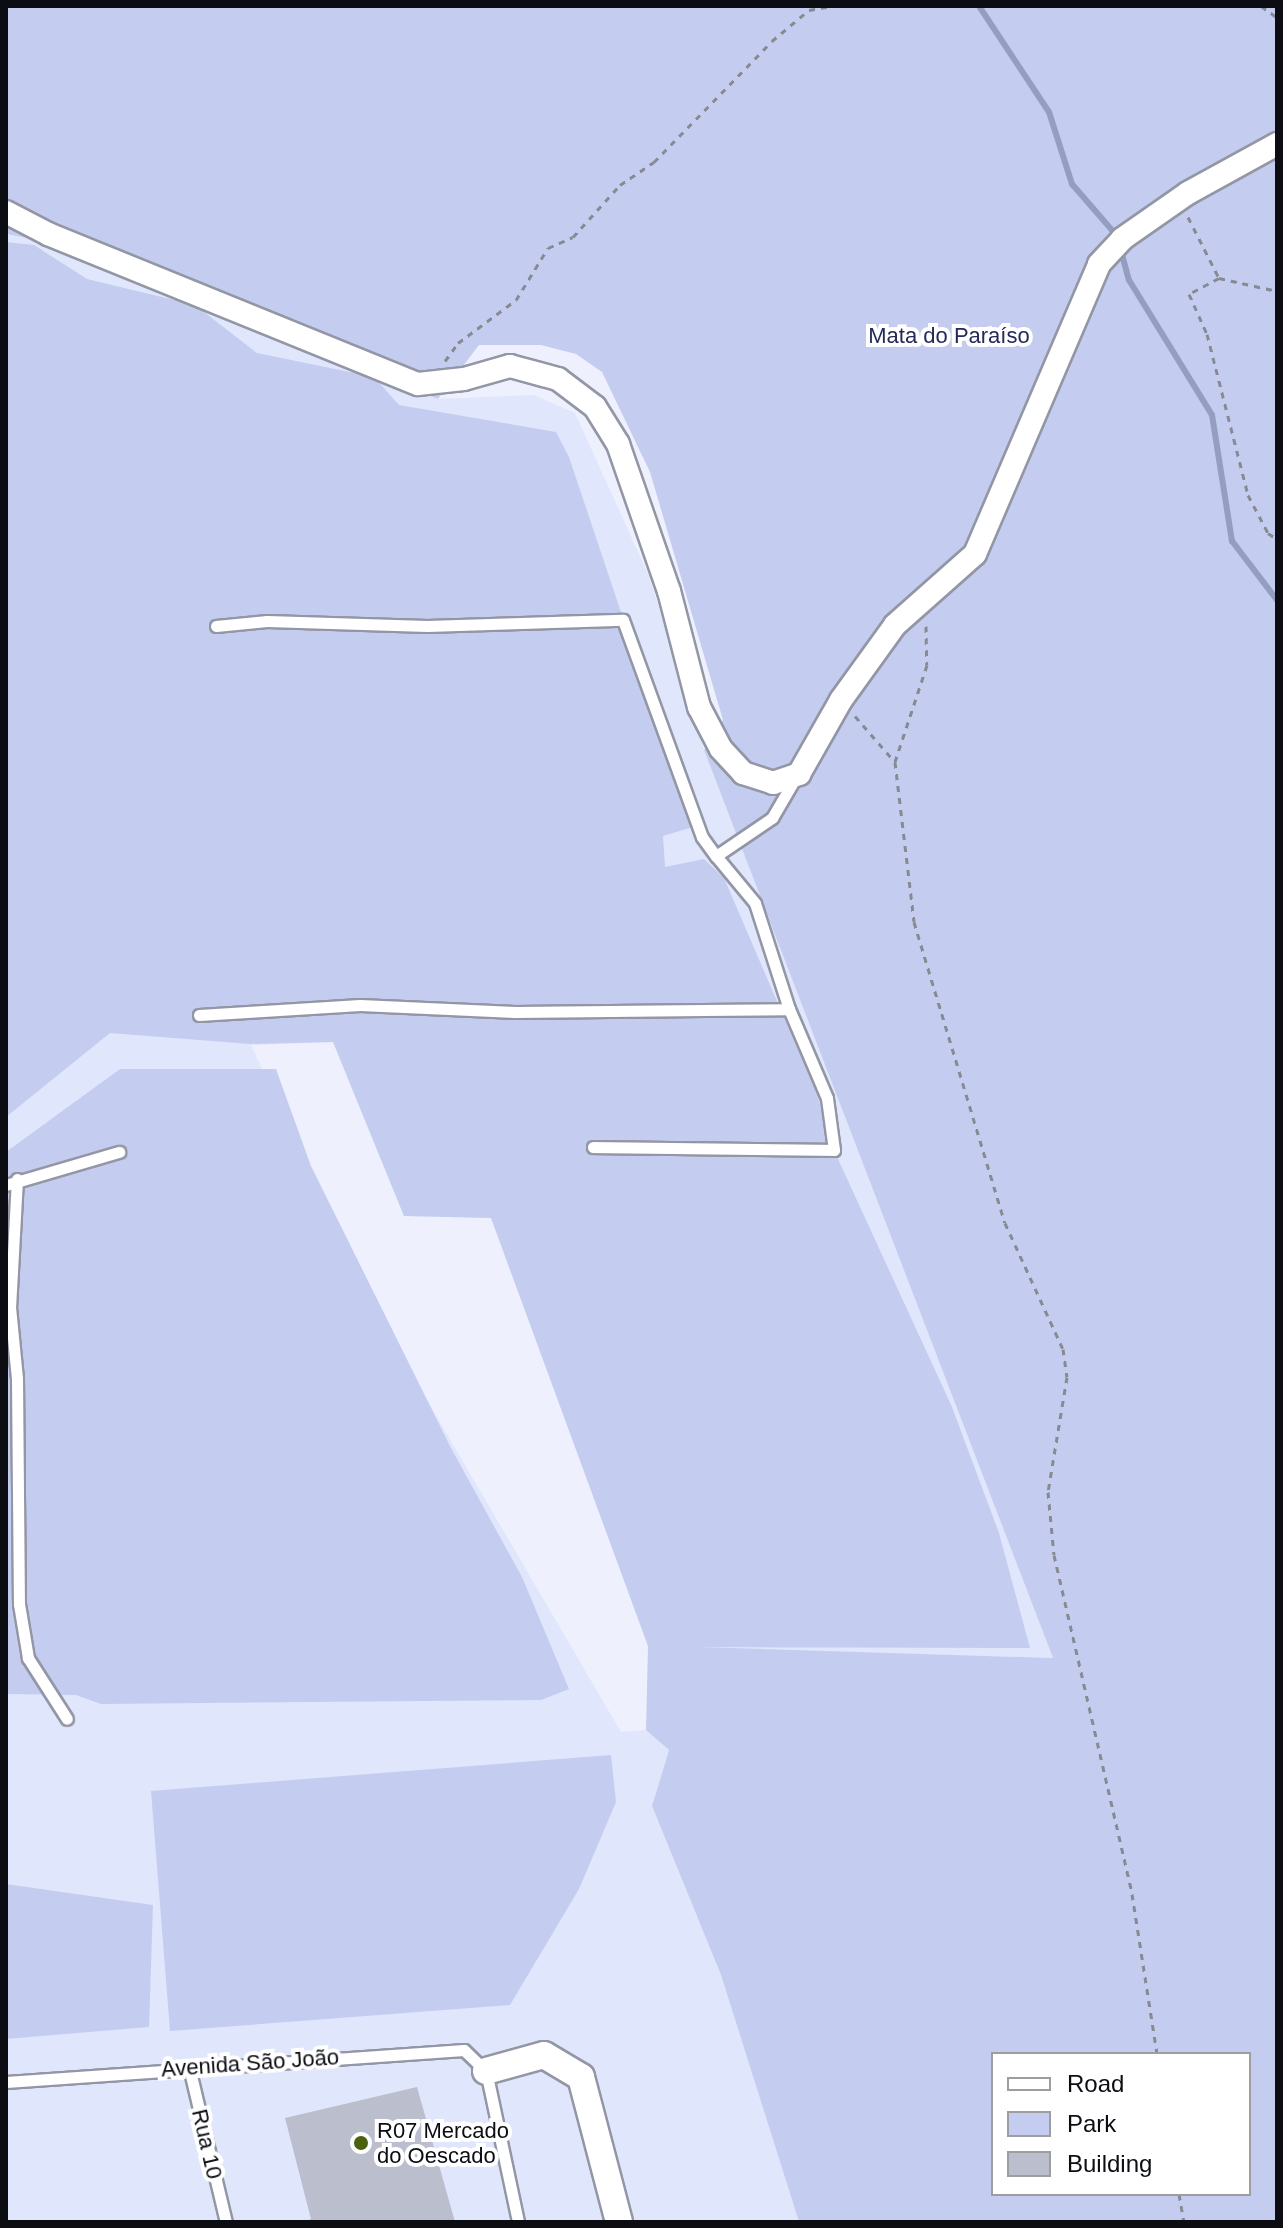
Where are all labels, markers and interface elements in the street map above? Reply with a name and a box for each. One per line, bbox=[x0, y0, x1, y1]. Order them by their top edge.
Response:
park label: Mata do Paraíso bbox=[868, 323, 1030, 349]
street label: Avenida São João bbox=[160, 2044, 340, 2082]
legend bbox=[991, 2052, 1251, 2196]
text: Road bbox=[1067, 2070, 1124, 2097]
street label: Rua 10 bbox=[186, 2106, 228, 2182]
text: Park bbox=[1067, 2110, 1116, 2137]
place label: R07 Mercado do Oescado bbox=[377, 2117, 509, 2168]
marker: R07 Mercado do Oescado bbox=[352, 2134, 370, 2152]
text: Building bbox=[1067, 2150, 1152, 2177]

